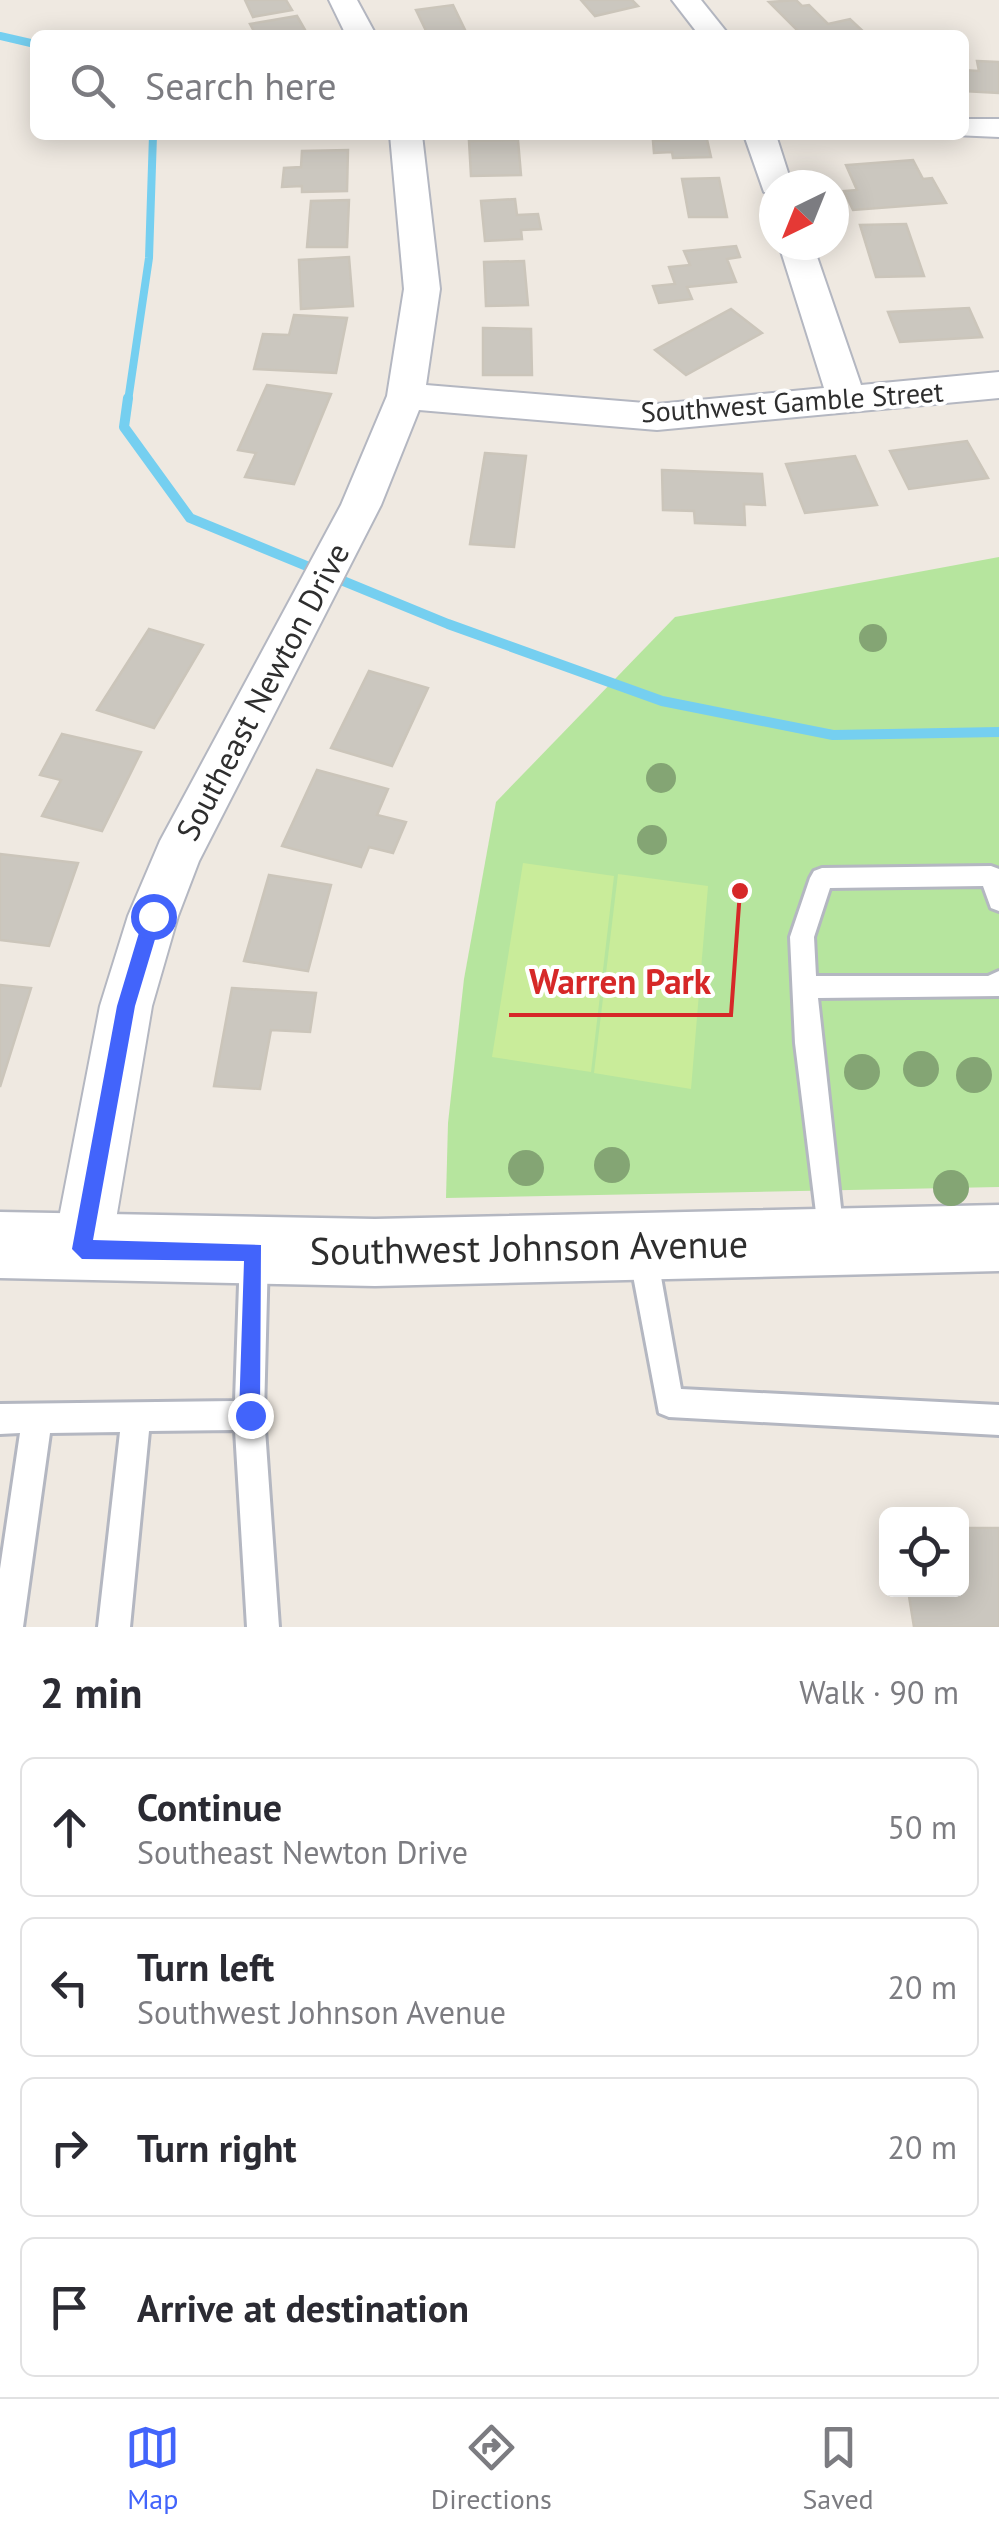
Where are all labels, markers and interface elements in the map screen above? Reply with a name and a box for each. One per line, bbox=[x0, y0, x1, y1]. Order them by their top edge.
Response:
search box bbox=[30, 30, 969, 140]
icon: search bbox=[65, 58, 120, 113]
text: Search here bbox=[145, 61, 337, 110]
north arrow bbox=[759, 170, 849, 260]
street label: Southwest Gamble Street bbox=[639, 372, 945, 431]
street label: Southeast Newton Drive bbox=[166, 535, 358, 848]
route start bbox=[131, 894, 177, 940]
callout: Warren Park bbox=[509, 950, 731, 1015]
text: Warren Park bbox=[529, 958, 712, 1004]
street label: Southwest Johnson Avenue bbox=[309, 1218, 749, 1275]
route end bbox=[228, 1393, 274, 1439]
map controls bbox=[879, 1507, 969, 1597]
button: locate bbox=[879, 1507, 969, 1597]
text: 2 min bbox=[40, 1665, 142, 1720]
text: Walk · 90 m bbox=[799, 1671, 959, 1713]
text: Continue bbox=[137, 1782, 282, 1831]
icon: ahead bbox=[42, 1800, 97, 1855]
text: 50 m bbox=[888, 1806, 957, 1848]
text: Southeast Newton Drive bbox=[137, 1831, 468, 1873]
text: Turn left bbox=[137, 1942, 274, 1991]
icon: left bbox=[42, 1960, 97, 2015]
text: 20 m bbox=[888, 1966, 957, 2008]
text: Southwest Johnson Avenue bbox=[137, 1991, 506, 2033]
icon: right bbox=[42, 2120, 97, 2175]
text: Turn right bbox=[137, 2123, 297, 2172]
text: 20 m bbox=[888, 2126, 957, 2168]
icon: arrive bbox=[42, 2280, 97, 2335]
text: Arrive at destination bbox=[137, 2283, 469, 2332]
tab: Map bbox=[125, 2420, 180, 2517]
tab: Directions bbox=[431, 2420, 552, 2517]
tab: Saved bbox=[802, 2420, 874, 2517]

